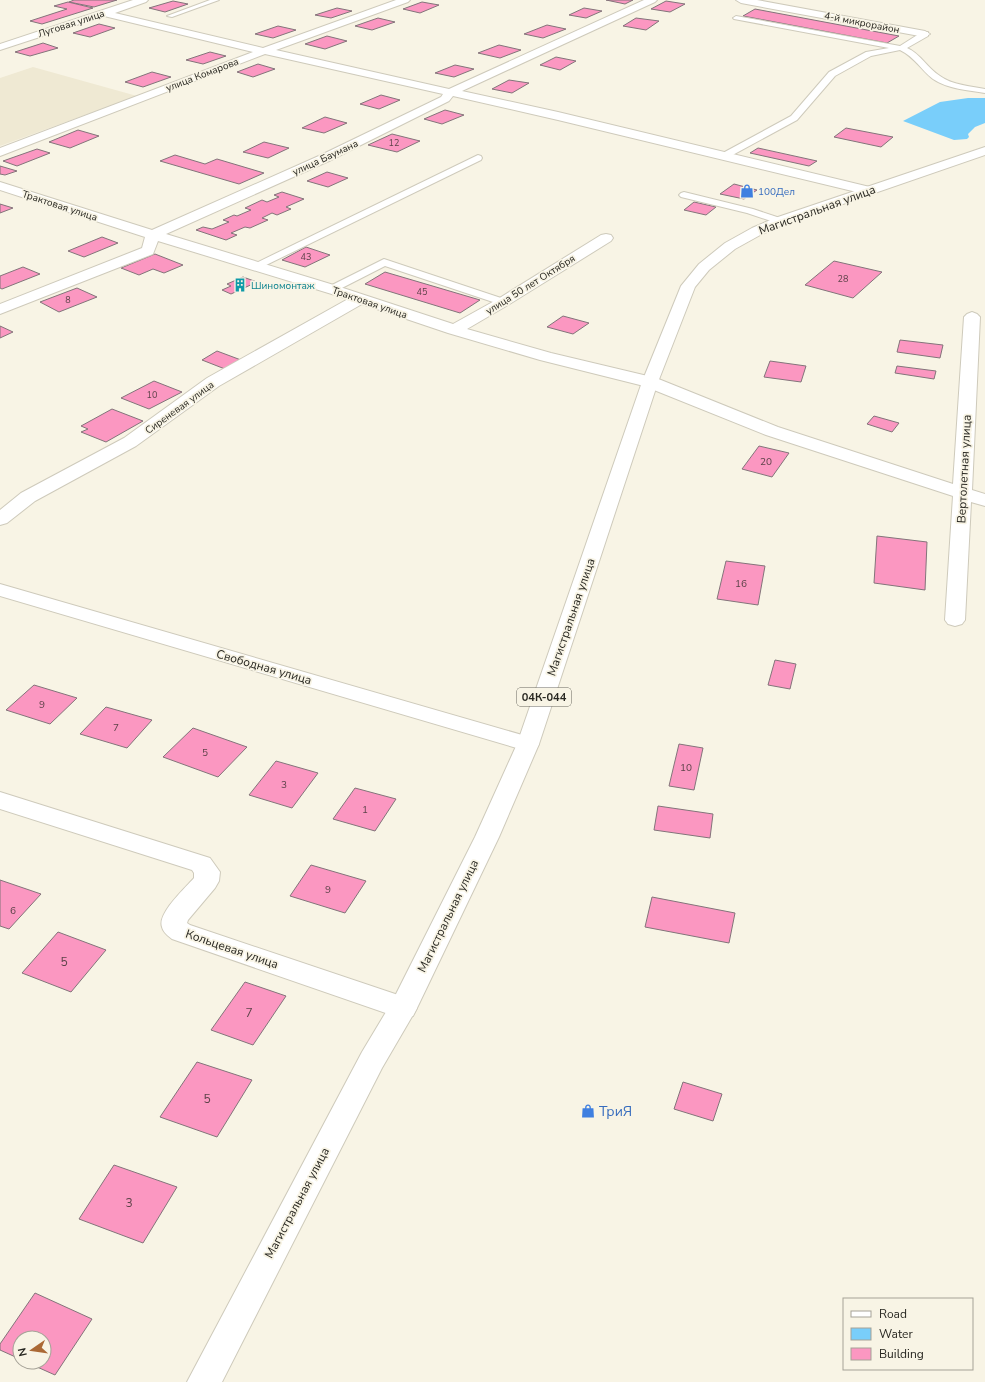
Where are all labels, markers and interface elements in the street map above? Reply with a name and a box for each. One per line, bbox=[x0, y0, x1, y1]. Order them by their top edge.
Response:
street label: Луговая улица bbox=[36, 7, 106, 41]
street label: 4-й микрорайон bbox=[823, 9, 901, 37]
street label: улица Комарова bbox=[164, 55, 241, 95]
street label: улица Баумана bbox=[290, 137, 361, 179]
house number: 12 bbox=[389, 137, 399, 149]
street label: Магистральная улица bbox=[756, 181, 878, 239]
shop icon: 100Дел bbox=[739, 183, 755, 199]
place label: 100Дел bbox=[758, 185, 795, 199]
street label: Трактовая улица bbox=[20, 187, 99, 225]
house number: 43 bbox=[301, 251, 311, 263]
street label: улица 50 лет Октября bbox=[483, 252, 578, 318]
house number: 28 bbox=[838, 273, 848, 285]
building icon: Шиномонтаж bbox=[232, 277, 248, 293]
place label: Шиномонтаж bbox=[251, 279, 315, 293]
street label: Трактовая улица bbox=[330, 284, 409, 322]
house number: 45 bbox=[417, 286, 427, 298]
house number: 8 bbox=[65, 294, 71, 306]
street label: Сиреневая улица bbox=[142, 378, 217, 438]
house number: 10 bbox=[147, 389, 157, 401]
street label: Вертолетная улица bbox=[953, 414, 975, 524]
house number: 20 bbox=[760, 455, 772, 469]
street label: Магистральная улица bbox=[543, 556, 599, 678]
house number: 16 bbox=[735, 577, 747, 591]
street label: Свободная улица bbox=[214, 646, 314, 688]
road number: 04К-044 bbox=[517, 688, 571, 706]
house number: 9 bbox=[39, 698, 45, 712]
house number: 7 bbox=[113, 721, 119, 735]
house number: 5 bbox=[202, 746, 208, 760]
house number: 10 bbox=[680, 761, 692, 775]
house number: 3 bbox=[281, 778, 287, 792]
house number: 1 bbox=[362, 803, 368, 817]
street label: Магистральная улица bbox=[414, 857, 482, 975]
house number: 9 bbox=[325, 883, 331, 897]
house number: 6 bbox=[10, 904, 16, 918]
street label: Кольцевая улица bbox=[183, 926, 281, 972]
house number: 5 bbox=[60, 954, 68, 970]
house number: 7 bbox=[245, 1005, 253, 1021]
house number: 5 bbox=[203, 1091, 211, 1107]
place label: ТриЯ bbox=[599, 1102, 632, 1121]
shop icon: ТриЯ bbox=[580, 1103, 596, 1119]
street label: Магистральная улица bbox=[261, 1145, 333, 1261]
house number: 3 bbox=[125, 1195, 133, 1211]
legend bbox=[843, 1298, 973, 1370]
text: Road bbox=[879, 1306, 907, 1322]
text: Water bbox=[879, 1326, 913, 1342]
north arrow bbox=[12, 1330, 52, 1370]
text: N bbox=[15, 1346, 31, 1358]
text: Building bbox=[879, 1346, 924, 1362]

